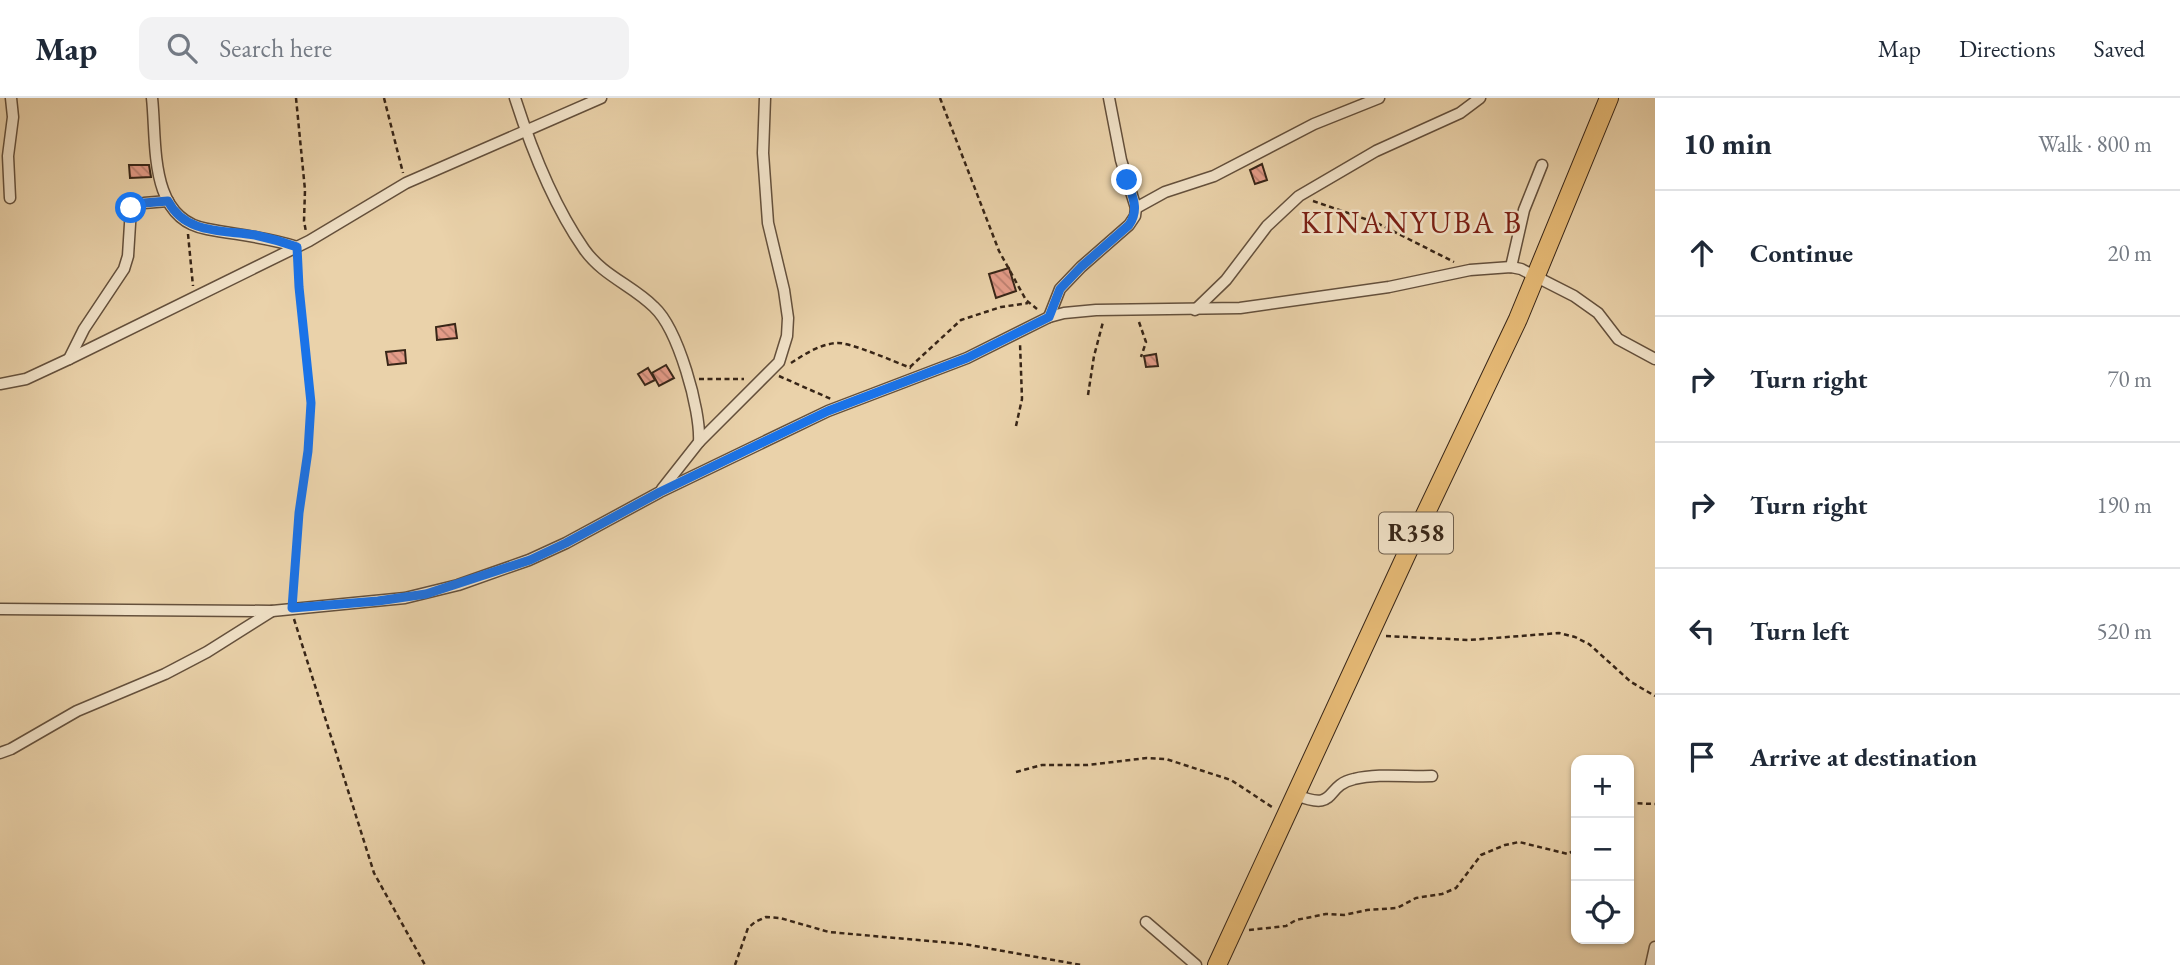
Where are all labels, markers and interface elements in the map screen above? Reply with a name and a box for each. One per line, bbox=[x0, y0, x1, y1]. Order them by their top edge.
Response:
search box bbox=[139, 17, 629, 80]
text: Map bbox=[35, 27, 97, 70]
icon: search bbox=[163, 29, 201, 67]
text: Search here bbox=[219, 31, 332, 65]
text: Map bbox=[1878, 33, 1921, 64]
text: Directions bbox=[1959, 33, 2056, 64]
text: Saved bbox=[2094, 33, 2145, 64]
text: 10 min bbox=[1683, 124, 1772, 163]
text: Walk · 800 m bbox=[2038, 129, 2152, 159]
route end bbox=[1111, 164, 1142, 195]
route start bbox=[115, 192, 146, 223]
district label: KINANYUBA B bbox=[1301, 203, 1523, 242]
icon: ahead bbox=[1683, 234, 1721, 272]
text: Continue bbox=[1750, 236, 1853, 270]
text: 20 m bbox=[2107, 238, 2152, 268]
icon: right bbox=[1683, 360, 1721, 398]
text: Turn right bbox=[1750, 362, 1868, 396]
text: 70 m bbox=[2107, 364, 2152, 394]
icon: right bbox=[1683, 486, 1721, 524]
text: Turn right bbox=[1750, 488, 1868, 522]
text: 190 m bbox=[2096, 490, 2152, 520]
road number: R358 bbox=[1379, 512, 1453, 554]
icon: left bbox=[1683, 612, 1721, 650]
text: Turn left bbox=[1750, 614, 1849, 648]
text: 520 m bbox=[2096, 616, 2152, 646]
icon: arrive bbox=[1683, 738, 1721, 776]
text: Arrive at destination bbox=[1750, 740, 1977, 774]
map controls bbox=[1571, 755, 1634, 944]
button: + bbox=[1571, 755, 1634, 818]
button: − bbox=[1571, 818, 1634, 881]
button: locate bbox=[1571, 881, 1634, 944]

